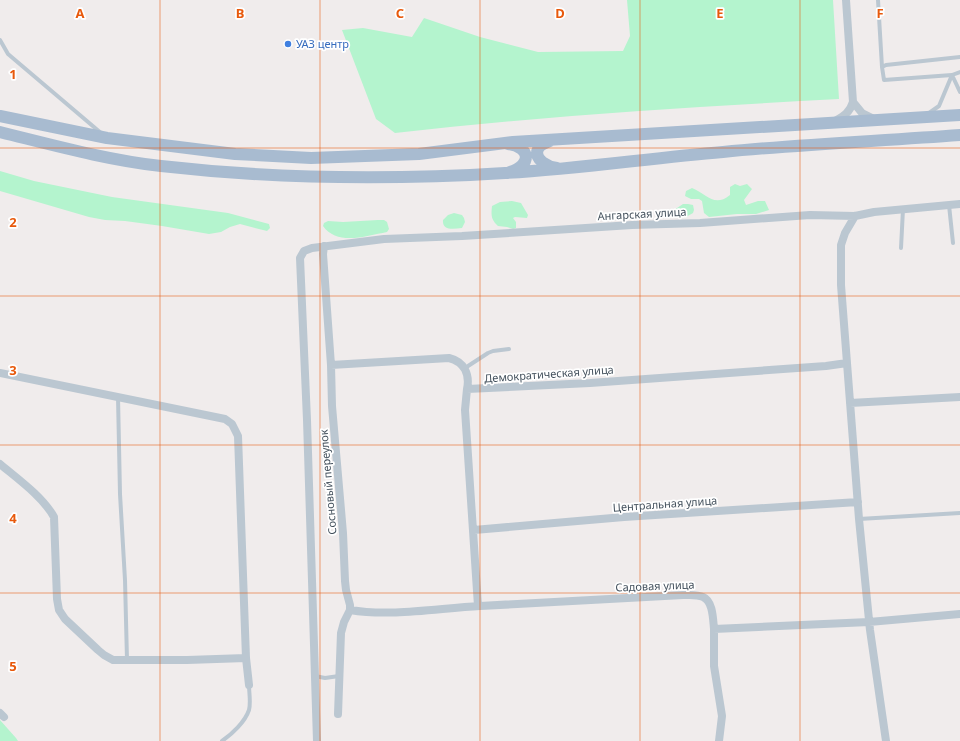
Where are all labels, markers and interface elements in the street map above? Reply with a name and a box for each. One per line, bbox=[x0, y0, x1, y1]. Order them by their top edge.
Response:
text: A bbox=[76, 4, 85, 22]
text: B bbox=[236, 4, 244, 22]
text: C bbox=[396, 4, 404, 22]
text: D bbox=[555, 4, 565, 22]
text: E bbox=[716, 4, 724, 22]
text: F bbox=[876, 4, 884, 22]
place label: УАЗ центр bbox=[296, 36, 349, 51]
marker: УАЗ центр bbox=[283, 39, 293, 49]
text: 1 bbox=[9, 65, 17, 83]
street label: Ангарская улица bbox=[597, 204, 687, 223]
text: 2 bbox=[9, 213, 17, 231]
text: 3 bbox=[9, 361, 17, 379]
street label: Демократическая улица bbox=[484, 361, 614, 386]
street label: Сосновый переулок bbox=[315, 429, 340, 535]
street label: Центральная улица bbox=[612, 492, 718, 515]
text: 4 bbox=[9, 509, 17, 527]
street label: Садовая улица bbox=[615, 577, 695, 594]
text: 5 bbox=[9, 657, 17, 675]

